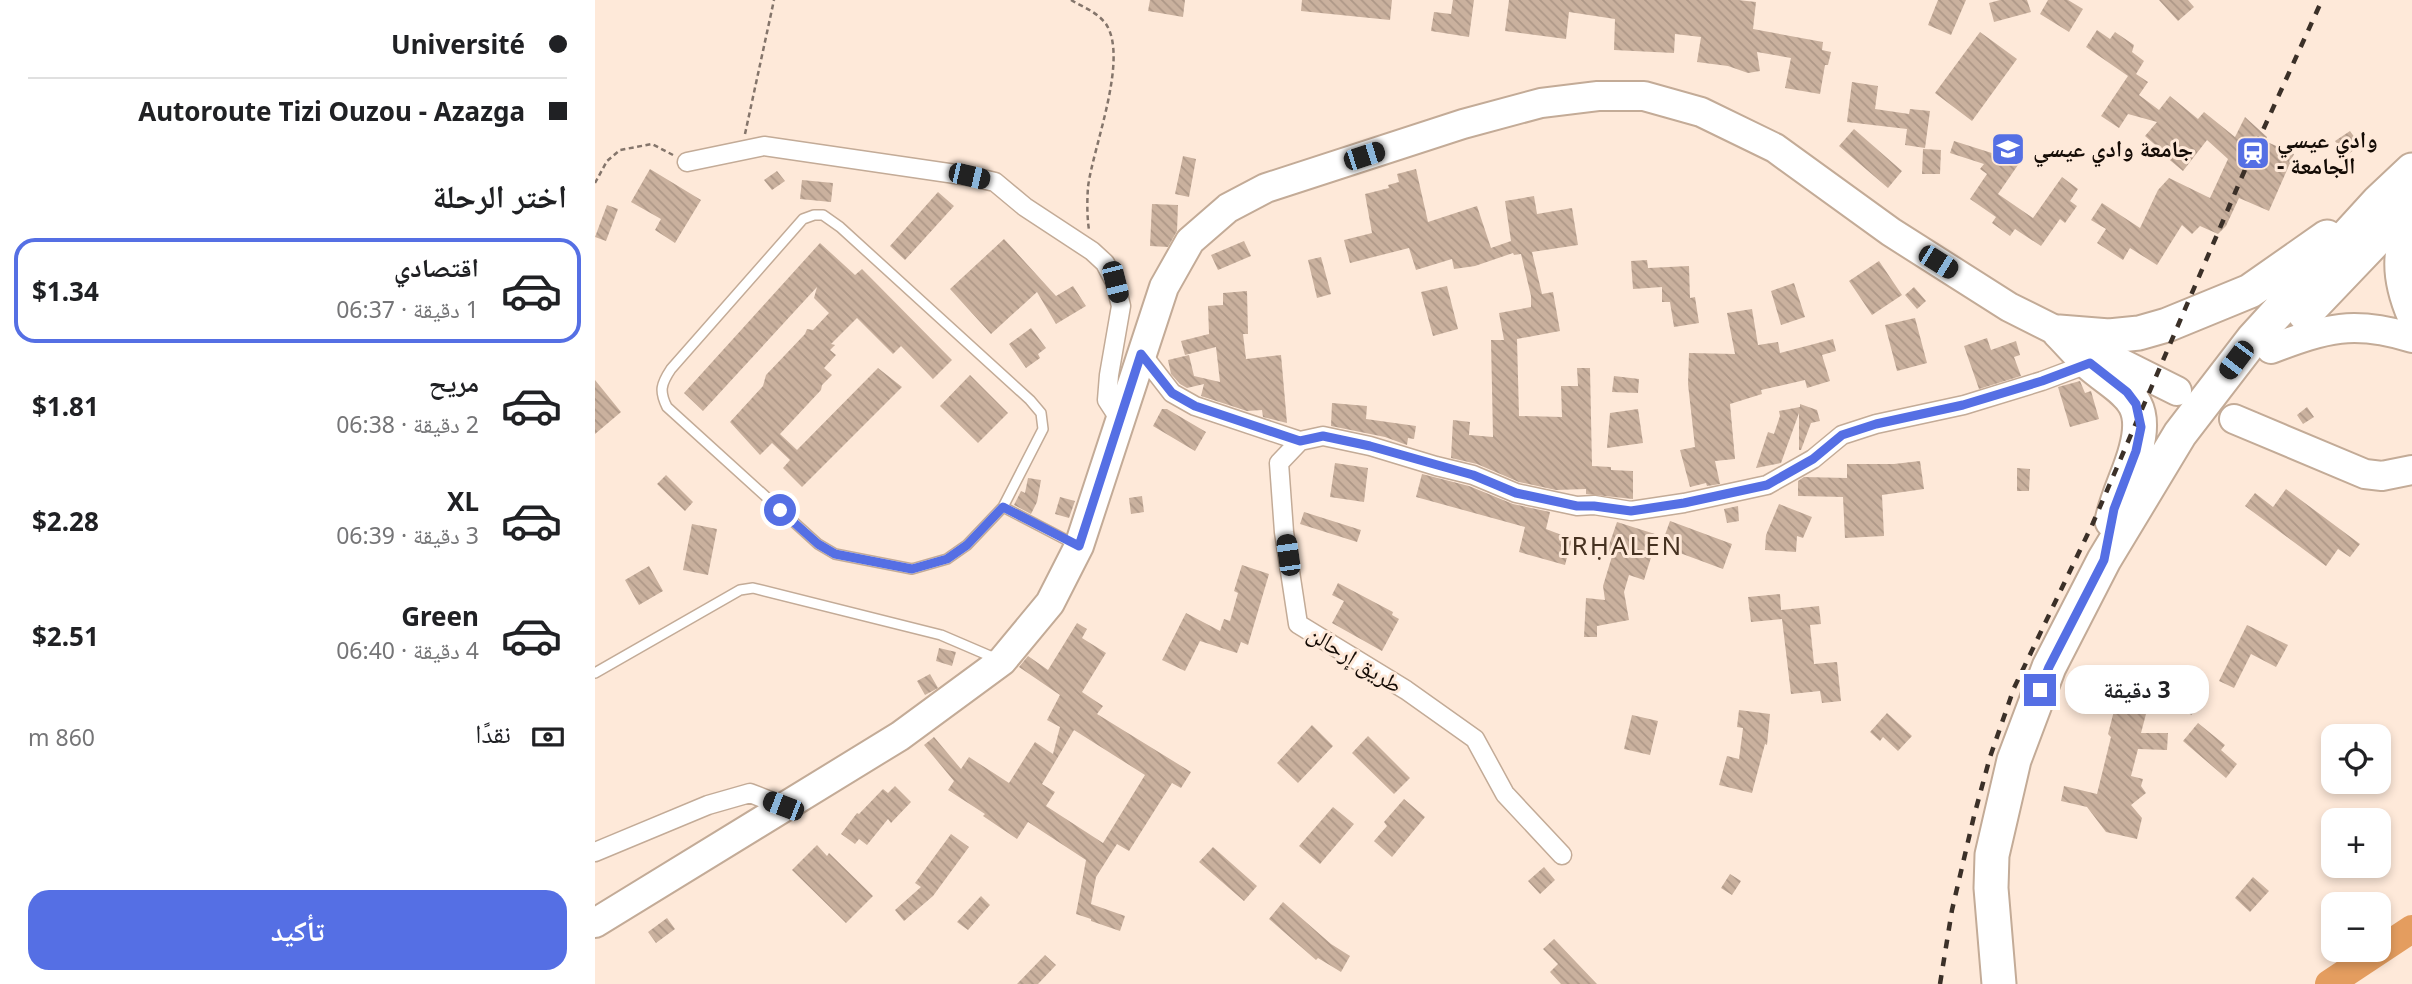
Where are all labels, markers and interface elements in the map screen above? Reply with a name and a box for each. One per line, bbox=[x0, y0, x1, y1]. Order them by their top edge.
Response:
text: Université bbox=[391, 26, 525, 62]
text: Autoroute Tizi Ouzou - Azazga bbox=[138, 93, 525, 129]
place label: وادي عيسي - الجامعة bbox=[2277, 123, 2378, 181]
school or university icon: جامعة وادي عيسي bbox=[1989, 130, 2027, 168]
place label: جامعة وادي عيسي bbox=[2033, 132, 2193, 168]
station icon: وادي عيسي - الجامعة bbox=[2234, 134, 2272, 172]
car bbox=[1341, 140, 1388, 172]
car bbox=[947, 161, 992, 191]
text: اختر الرحلة bbox=[432, 174, 567, 217]
car bbox=[1915, 242, 1962, 282]
text: اقتصادي bbox=[394, 249, 479, 285]
icon: car bbox=[500, 259, 563, 322]
car bbox=[1100, 259, 1131, 305]
text: $1.34 bbox=[32, 273, 99, 309]
text: 1 دقيقة · 06:37 bbox=[336, 293, 479, 325]
car bbox=[2215, 337, 2258, 383]
text: مريح bbox=[429, 364, 479, 400]
icon: car bbox=[500, 374, 563, 437]
text: $1.81 bbox=[32, 388, 99, 424]
text: 2 دقيقة · 06:38 bbox=[336, 408, 479, 440]
text: XL bbox=[447, 483, 479, 519]
icon: car bbox=[500, 489, 563, 552]
route start bbox=[764, 494, 796, 526]
text: $2.28 bbox=[32, 503, 99, 539]
text: 3 دقيقة · 06:39 bbox=[336, 519, 479, 551]
district label: IRḤALEN bbox=[1561, 527, 1683, 563]
car bbox=[1275, 533, 1302, 577]
text: Green bbox=[401, 598, 479, 634]
icon: car bbox=[500, 604, 563, 667]
street label: طريق إرحالن bbox=[1302, 616, 1409, 700]
text: $2.51 bbox=[32, 618, 99, 654]
text: 4 دقيقة · 06:40 bbox=[336, 634, 479, 666]
callout: 3 دقيقة bbox=[2065, 666, 2208, 714]
text: 3 دقيقة bbox=[2103, 673, 2171, 705]
route end bbox=[2024, 674, 2056, 706]
text: نقدًا bbox=[475, 715, 511, 751]
icon: cash bbox=[529, 718, 567, 756]
text: 860 m bbox=[28, 721, 95, 753]
map controls bbox=[2321, 724, 2391, 962]
button: locate bbox=[2321, 724, 2391, 794]
car bbox=[760, 789, 807, 823]
button: + bbox=[2321, 808, 2391, 878]
button: تأكيد bbox=[28, 890, 567, 970]
button: − bbox=[2321, 892, 2391, 962]

